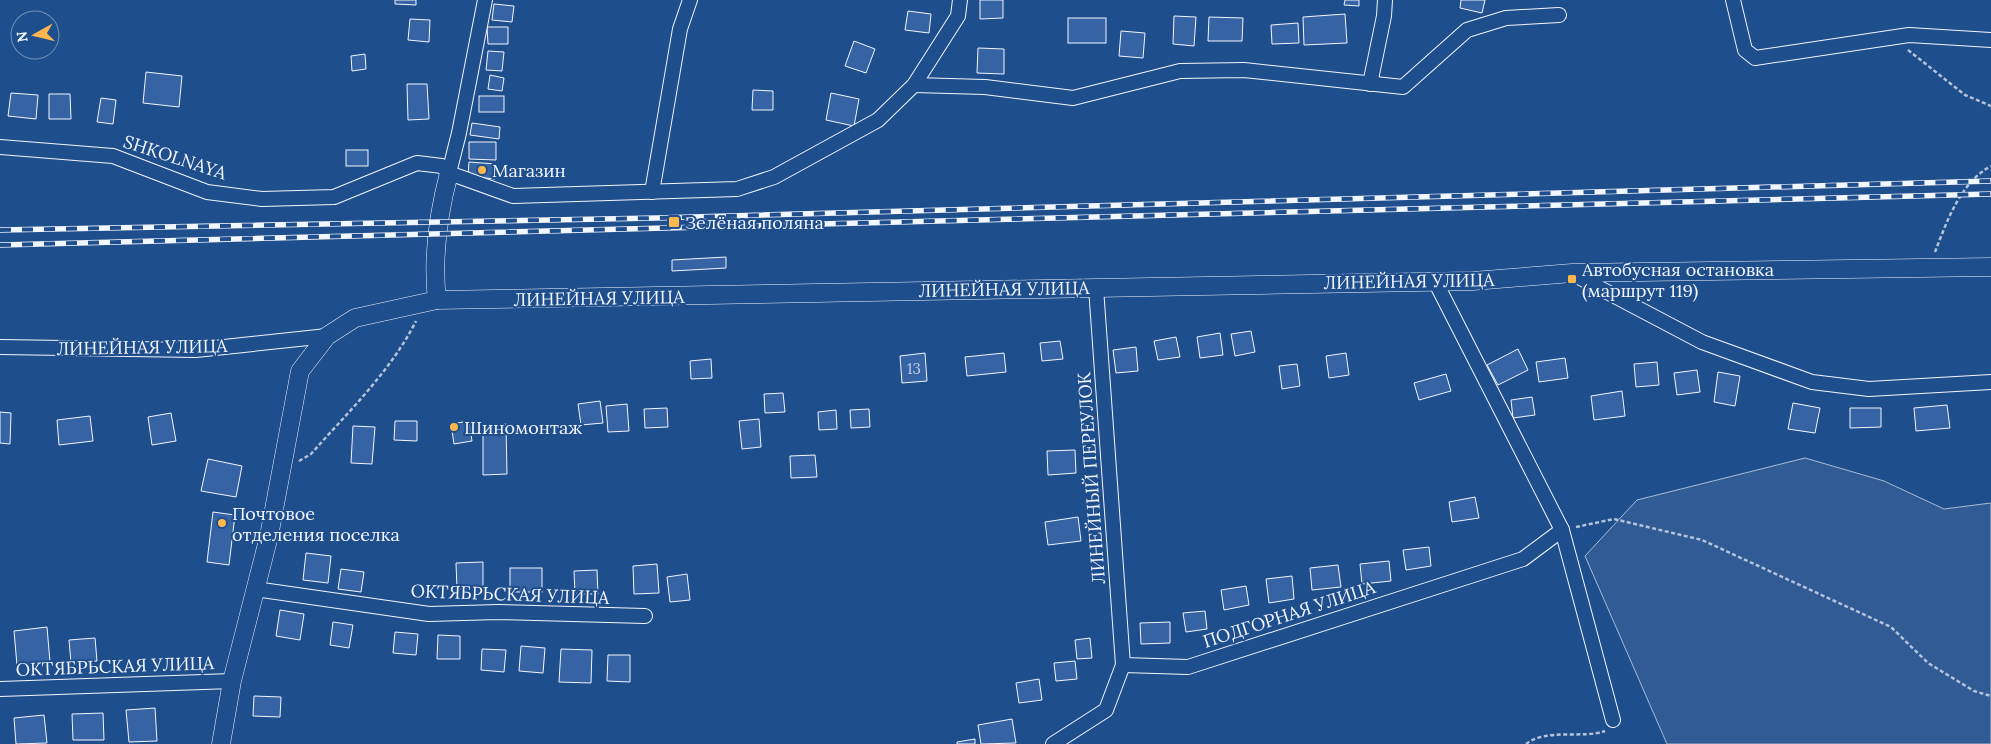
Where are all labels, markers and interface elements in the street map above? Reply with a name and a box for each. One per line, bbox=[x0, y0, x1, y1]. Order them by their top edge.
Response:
north arrow bbox=[10, 10, 60, 60]
text: N bbox=[12, 30, 32, 43]
street label: SHKOLNAYA bbox=[121, 130, 230, 185]
place label: Магазин bbox=[492, 159, 566, 182]
marker: Магазин bbox=[476, 164, 488, 176]
place label: Зелёная поляна bbox=[685, 211, 824, 234]
marker: Зелёная поляна bbox=[667, 215, 681, 229]
place label: Автобусная остановка (маршрут 119) bbox=[1581, 258, 1774, 302]
street label: ЛИНЕЙНАЯ УЛИЦА bbox=[1323, 268, 1495, 294]
marker: Автобусная остановка (маршрут 119) bbox=[1566, 273, 1578, 285]
street label: ЛИНЕЙНАЯ УЛИЦА bbox=[918, 276, 1090, 302]
street label: ЛИНЕЙНАЯ УЛИЦА bbox=[513, 285, 685, 311]
street label: ЛИНЕЙНАЯ УЛИЦА bbox=[56, 334, 228, 360]
house number: 13 bbox=[907, 359, 921, 378]
street label: ЛИНЕЙНЫЙ ПЕРЕУЛОК bbox=[1072, 371, 1110, 585]
place label: Шиномонтаж bbox=[464, 416, 582, 439]
marker: Шиномонтаж bbox=[448, 421, 460, 433]
place label: Почтовое отделения поселка bbox=[232, 502, 400, 546]
marker: Почтовое отделения поселка bbox=[216, 517, 228, 529]
street label: ПОДГОРНАЯ УЛИЦА bbox=[1200, 575, 1379, 653]
street label: ОКТЯБРЬСКАЯ УЛИЦА bbox=[410, 579, 610, 609]
street label: ОКТЯБРЬСКАЯ УЛИЦА bbox=[15, 651, 215, 681]

